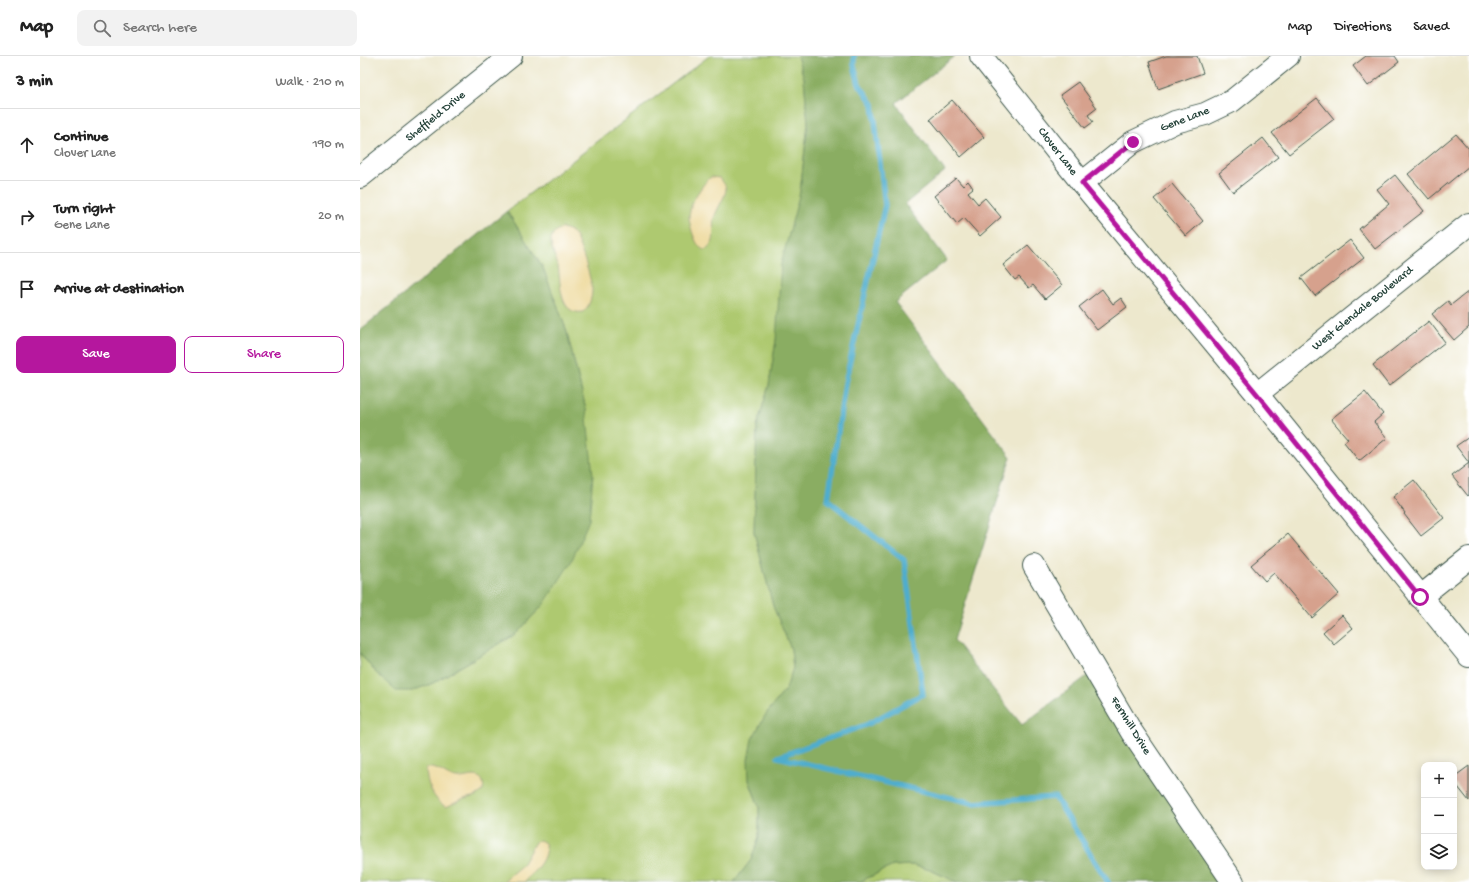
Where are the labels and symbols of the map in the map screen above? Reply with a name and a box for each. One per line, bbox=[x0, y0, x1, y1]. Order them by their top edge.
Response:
street label: Sheffield Drive bbox=[403, 88, 469, 145]
street label: Gene Lane bbox=[1158, 104, 1212, 136]
street label: Clover Lane bbox=[1034, 125, 1081, 179]
route end bbox=[1124, 133, 1142, 151]
street label: West Glendale Boulevard bbox=[1310, 263, 1417, 354]
route start bbox=[1411, 588, 1429, 606]
street label: Fernhill Drive bbox=[1106, 694, 1154, 758]

